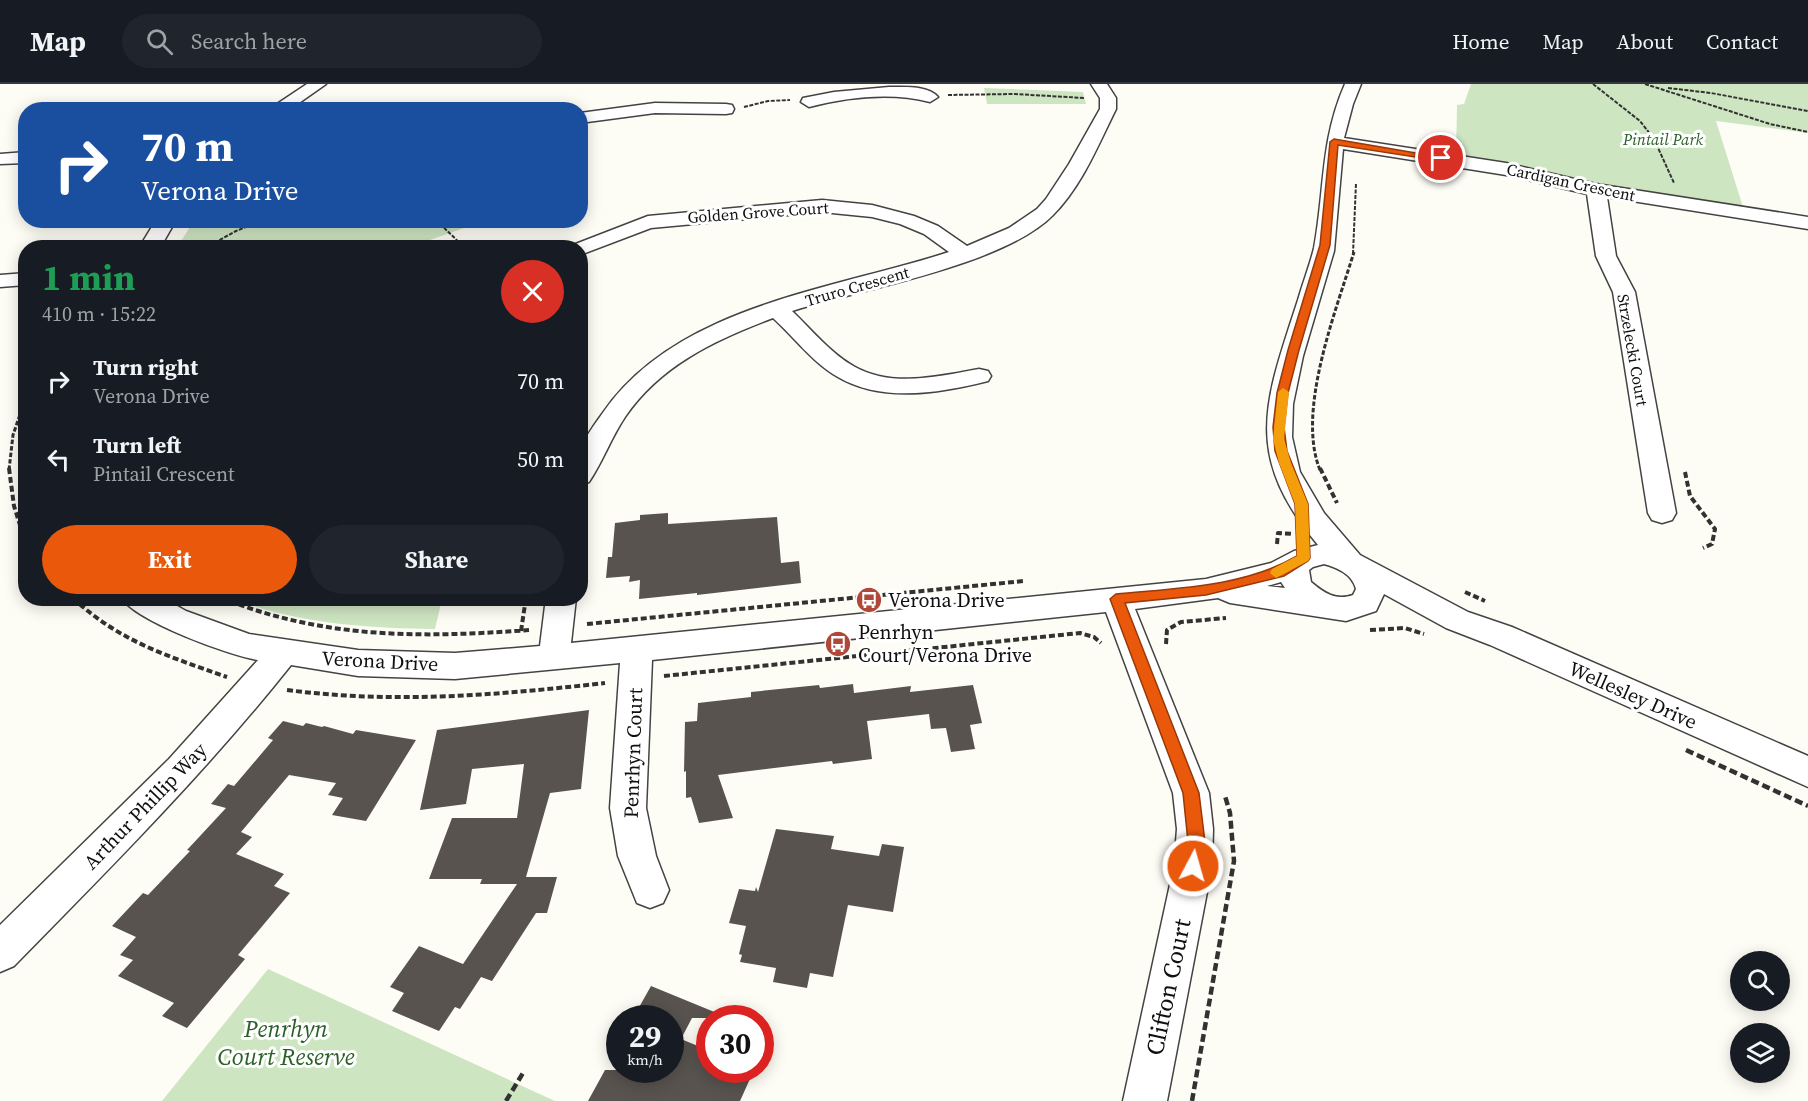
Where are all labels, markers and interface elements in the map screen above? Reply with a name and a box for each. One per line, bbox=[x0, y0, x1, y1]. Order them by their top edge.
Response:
search box bbox=[122, 14, 542, 68]
text: Map bbox=[30, 22, 86, 60]
icon: search bbox=[143, 25, 176, 58]
text: Search here bbox=[191, 26, 307, 56]
text: Home bbox=[1452, 27, 1510, 56]
text: Map bbox=[1543, 27, 1584, 56]
text: About bbox=[1617, 27, 1673, 56]
text: Contact bbox=[1706, 27, 1778, 56]
text: 70 m bbox=[141, 117, 234, 175]
icon: right bbox=[42, 126, 120, 204]
park label: Pintail Park bbox=[1622, 128, 1704, 150]
pin bbox=[1415, 132, 1466, 183]
icon: arrive bbox=[1424, 141, 1457, 174]
street label: Cardigan Crescent bbox=[1505, 158, 1638, 207]
text: Verona Drive bbox=[141, 172, 299, 209]
street label: Golden Grove Court bbox=[687, 196, 830, 228]
text: 1 min bbox=[42, 253, 135, 302]
button: close bbox=[501, 260, 564, 323]
street label: Truro Crescent bbox=[803, 260, 912, 311]
street label: Strzelecki Court bbox=[1612, 292, 1654, 409]
text: 410 m · 15:22 bbox=[42, 300, 156, 328]
text: Turn right bbox=[93, 352, 198, 382]
icon: right bbox=[42, 365, 75, 398]
text: 70 m bbox=[517, 366, 564, 396]
text: Verona Drive bbox=[93, 382, 210, 410]
text: Turn left bbox=[93, 430, 181, 460]
icon: left bbox=[42, 443, 75, 476]
text: 50 m bbox=[517, 444, 564, 474]
text: Pintail Crescent bbox=[93, 460, 234, 488]
button: Exit bbox=[42, 525, 297, 594]
button: Share bbox=[309, 525, 564, 594]
bus stop icon: Verona Drive bbox=[854, 585, 884, 615]
place label: Verona Drive bbox=[888, 586, 1005, 614]
place label: Penrhyn Court/Verona Drive bbox=[858, 618, 1032, 669]
bus stop icon: Penrhyn Court/Verona Drive bbox=[823, 629, 853, 659]
street label: Verona Drive bbox=[321, 644, 439, 678]
street label: Wellesley Drive bbox=[1564, 654, 1702, 736]
street label: Penrhyn Court bbox=[617, 687, 649, 819]
street label: Arthur Phillip Way bbox=[77, 736, 213, 876]
position arrow bbox=[1161, 834, 1225, 898]
street label: Clifton Court bbox=[1137, 916, 1199, 1058]
map controls bbox=[1730, 951, 1790, 1083]
button: search bbox=[1730, 951, 1790, 1011]
speed limit sign: 30 bbox=[696, 1005, 774, 1083]
park label: Penrhyn Court Reserve bbox=[217, 1012, 355, 1073]
text: 29 bbox=[629, 1016, 661, 1057]
button: layers bbox=[1730, 1023, 1790, 1083]
text: km/h bbox=[627, 1049, 663, 1070]

